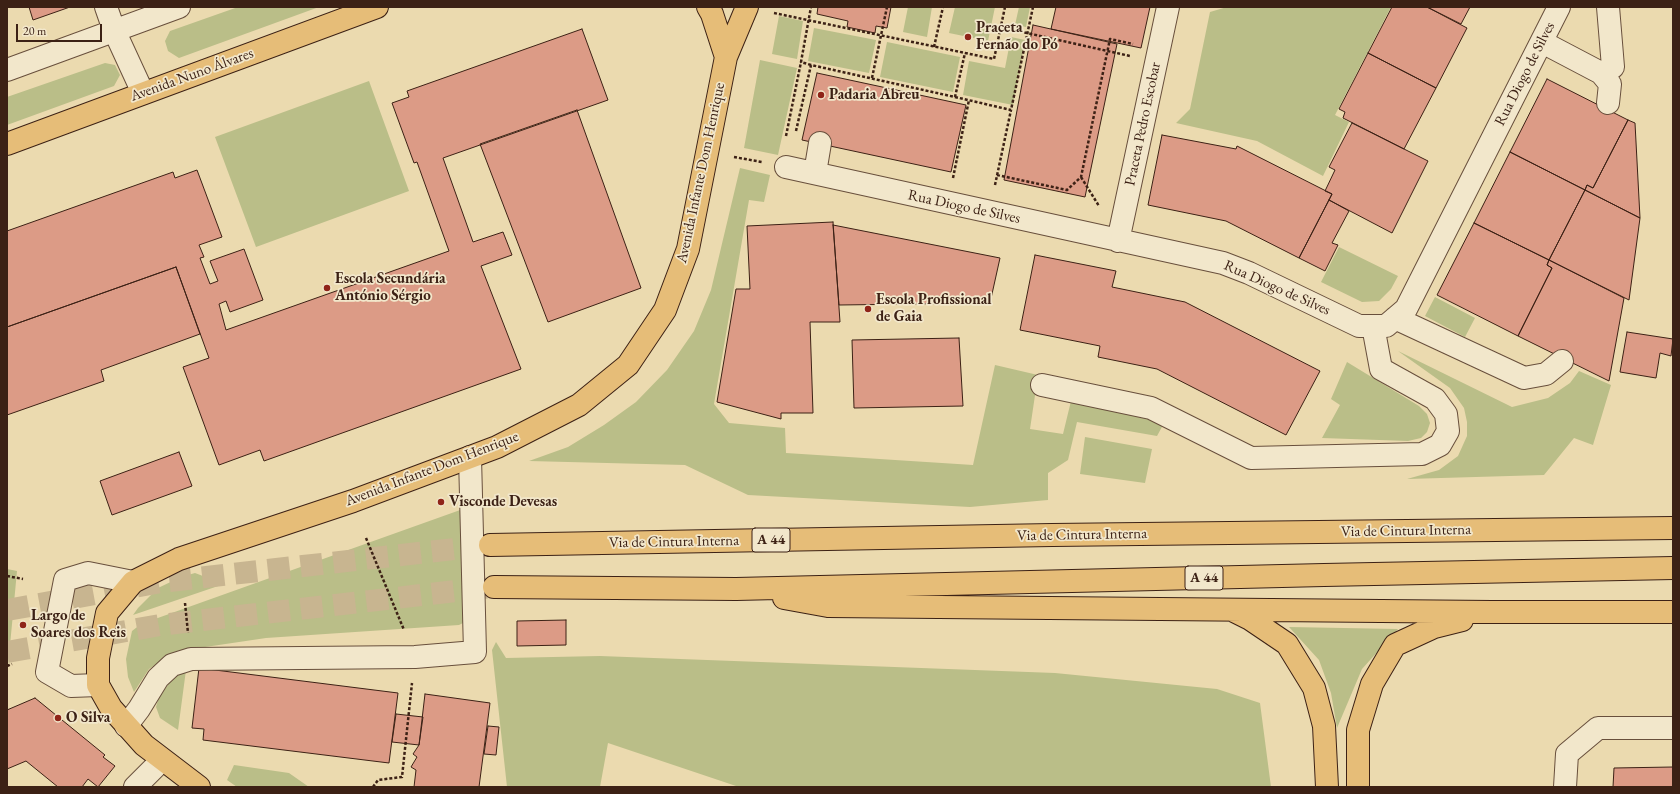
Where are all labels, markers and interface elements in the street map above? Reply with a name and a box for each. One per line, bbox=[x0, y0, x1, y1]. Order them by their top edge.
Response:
scale bar bbox=[18, 16, 104, 42]
place label: Praceta Fernão do Pó bbox=[976, 19, 1058, 54]
street label: Rua Diogo de Silves bbox=[1491, 19, 1559, 129]
text: 20 m bbox=[23, 23, 46, 39]
marker: Praceta Fernão do Pó bbox=[963, 32, 973, 42]
street label: Avenida Nuno Álvares bbox=[128, 44, 256, 106]
street label: Praceta Pedro Escobar bbox=[1121, 61, 1165, 187]
street label: Avenida Infante Dom Henrique bbox=[673, 81, 729, 265]
place label: Padaria Abreu bbox=[829, 86, 919, 104]
marker: Padaria Abreu bbox=[816, 90, 826, 100]
street label: Rua Diogo de Silves bbox=[906, 186, 1022, 228]
street label: Rua Diogo de Silves bbox=[1221, 256, 1333, 320]
place label: Escola Secundária António Sérgio bbox=[335, 270, 446, 305]
marker: Escola Secundária António Sérgio bbox=[322, 283, 332, 293]
place label: Escola Profissional de Gaia bbox=[876, 291, 992, 326]
marker: Escola Profissional de Gaia bbox=[863, 304, 873, 314]
street label: Avenida Infante Dom Henrique bbox=[343, 428, 521, 510]
place label: Visconde Devesas bbox=[449, 493, 557, 511]
marker: Visconde Devesas bbox=[436, 497, 446, 507]
street label: Via de Cintura Interna bbox=[1341, 521, 1471, 541]
street label: Via de Cintura Interna bbox=[1017, 525, 1147, 545]
road number: A 44 bbox=[752, 528, 790, 552]
street label: Via de Cintura Interna bbox=[609, 532, 739, 552]
road number: A 44 bbox=[1185, 566, 1223, 590]
place label: Largo de Soares dos Reis bbox=[31, 607, 126, 642]
marker: Largo de Soares dos Reis bbox=[18, 620, 28, 630]
place label: O Silva bbox=[66, 709, 110, 727]
marker: O Silva bbox=[53, 713, 63, 723]

